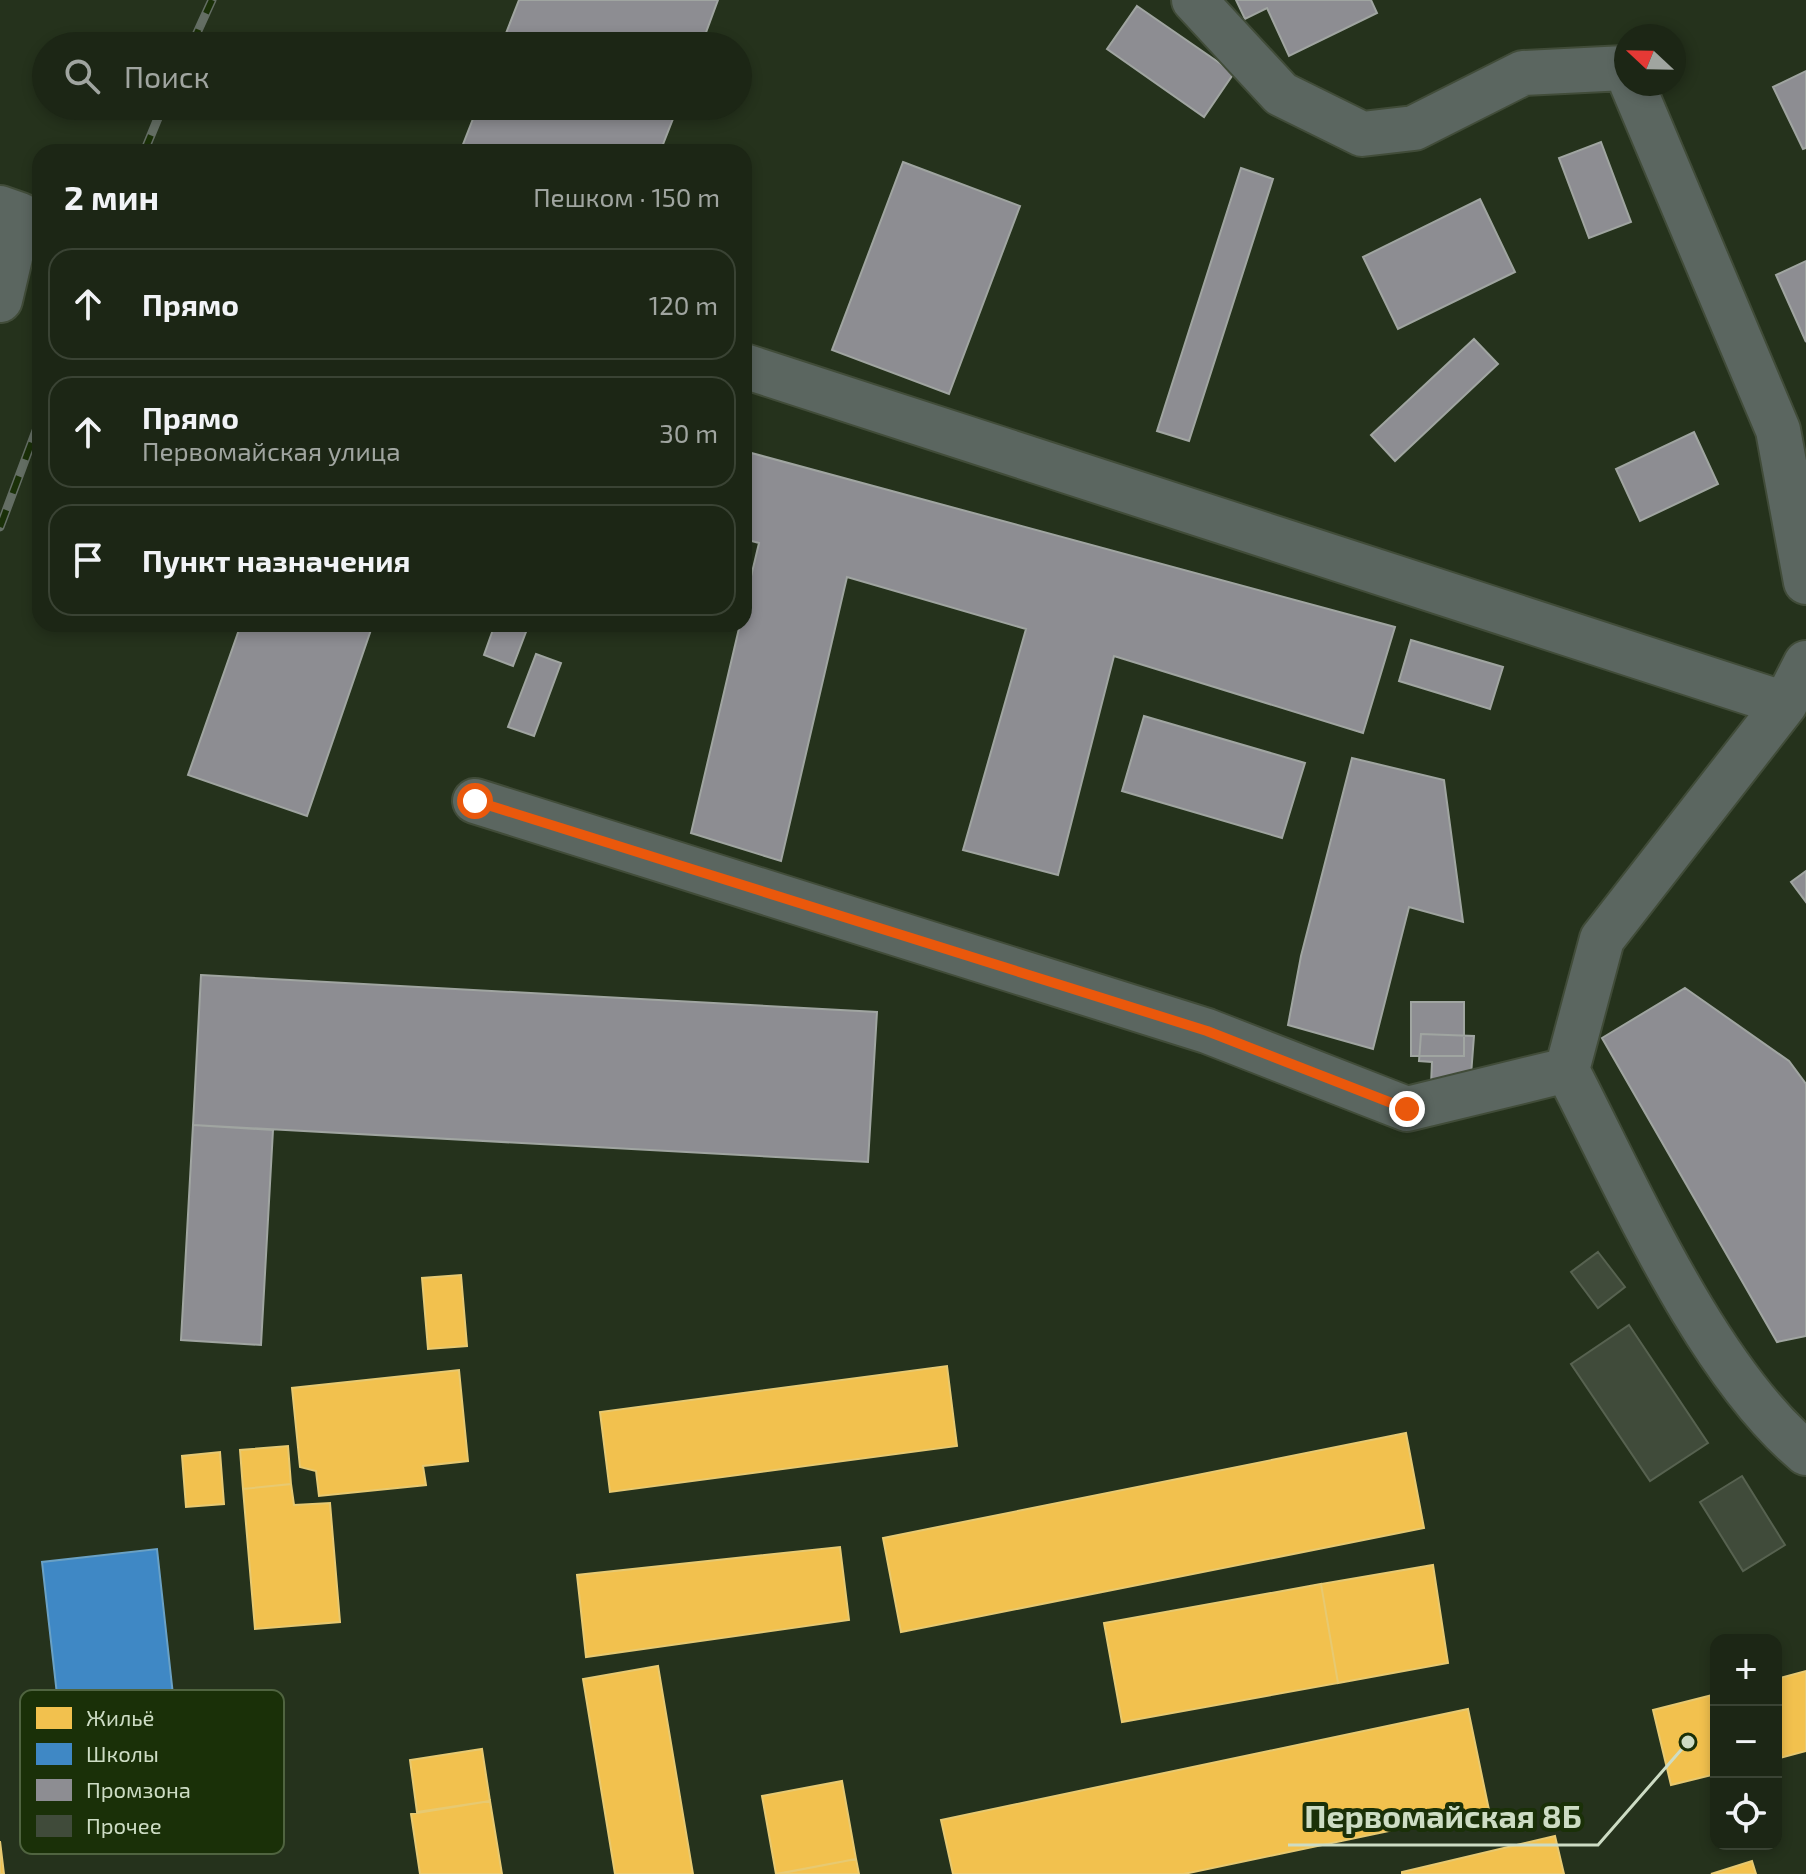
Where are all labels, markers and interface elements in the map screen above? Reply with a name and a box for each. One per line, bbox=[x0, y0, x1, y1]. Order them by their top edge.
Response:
north arrow bbox=[1614, 24, 1686, 96]
search box bbox=[32, 32, 752, 120]
icon: search bbox=[60, 54, 104, 98]
text: Поиск bbox=[124, 58, 210, 94]
text: 2 мин bbox=[64, 176, 159, 217]
text: Пешком · 150 m bbox=[533, 181, 720, 212]
icon: ahead bbox=[66, 282, 110, 326]
text: Прямо bbox=[142, 286, 239, 322]
text: 120 m bbox=[649, 289, 718, 320]
text: Прямо bbox=[142, 399, 239, 435]
icon: ahead bbox=[66, 410, 110, 454]
text: 30 m bbox=[659, 417, 718, 448]
text: Первомайская улица bbox=[142, 435, 401, 466]
icon: arrive bbox=[66, 538, 110, 582]
text: Пункт назначения bbox=[142, 542, 410, 578]
route start bbox=[457, 783, 493, 819]
route end bbox=[1389, 1091, 1425, 1127]
map controls bbox=[1710, 1634, 1782, 1850]
button: + bbox=[1710, 1634, 1782, 1706]
legend bbox=[20, 1690, 284, 1854]
text: Жильё bbox=[86, 1704, 155, 1730]
button: − bbox=[1710, 1706, 1782, 1778]
text: Школы bbox=[86, 1740, 159, 1766]
text: Промзона bbox=[86, 1776, 191, 1802]
button: locate bbox=[1710, 1778, 1782, 1850]
callout: Первомайская 8Б bbox=[1288, 1789, 1598, 1845]
text: Первомайская 8Б bbox=[1304, 1796, 1582, 1834]
text: Прочее bbox=[86, 1812, 162, 1838]

